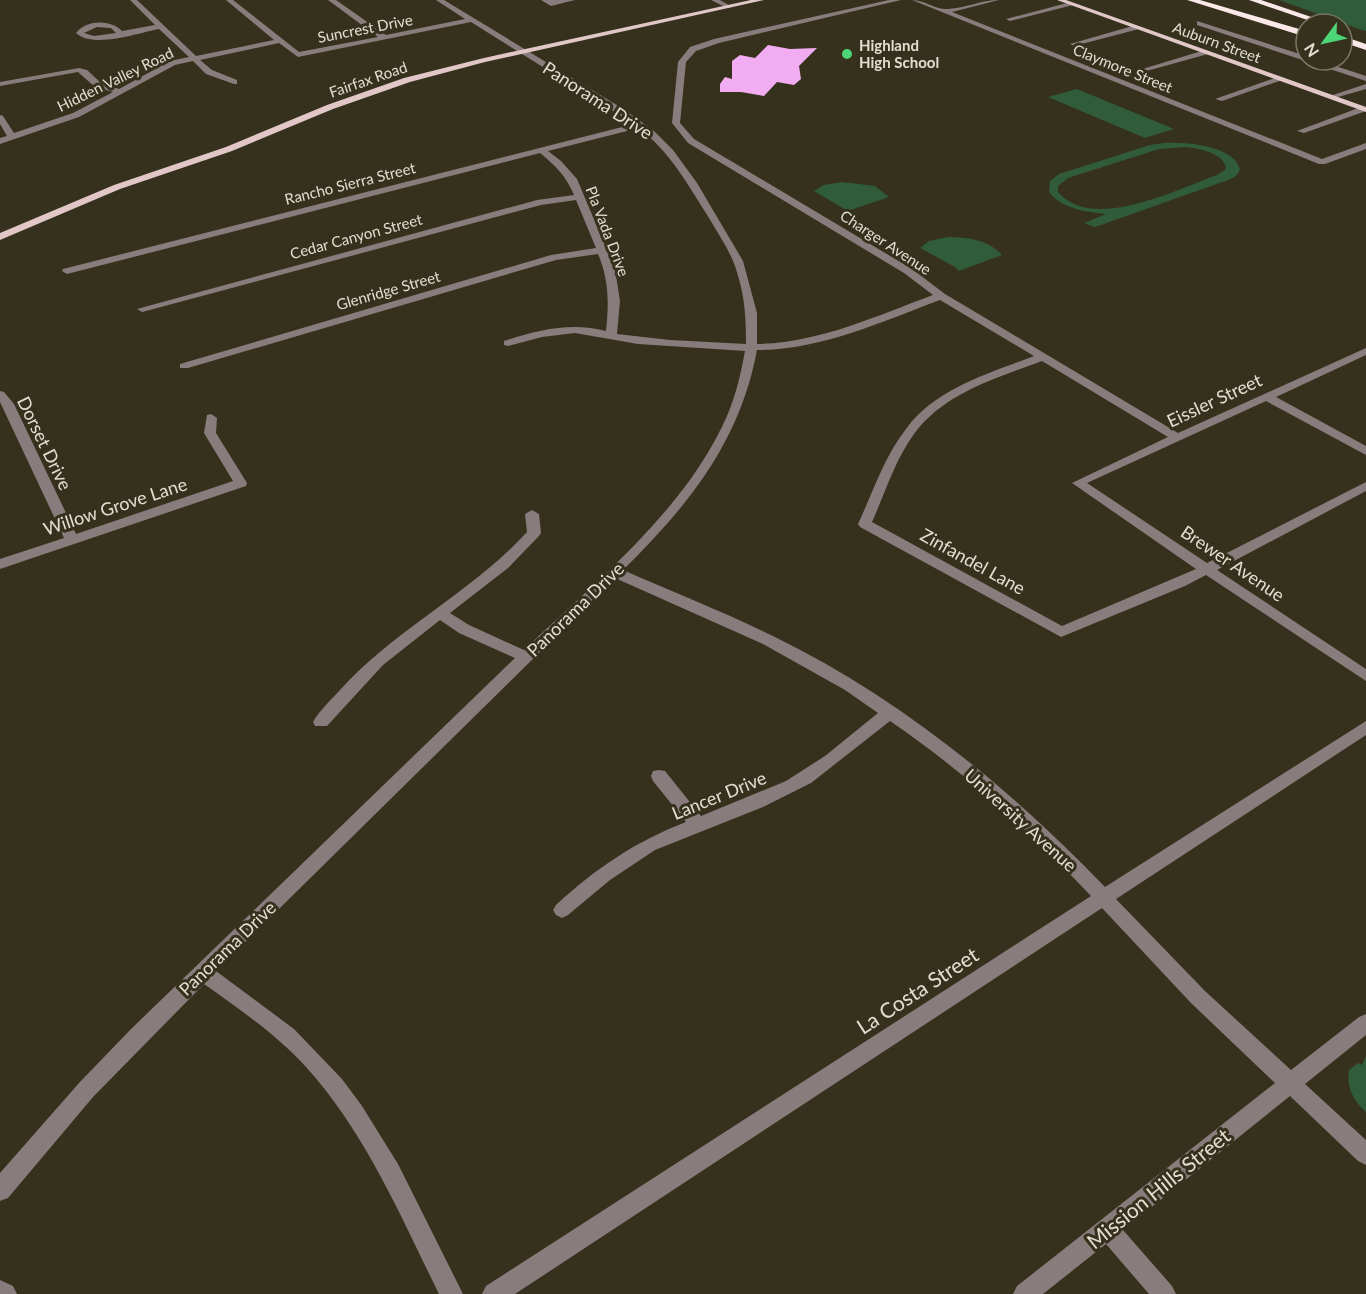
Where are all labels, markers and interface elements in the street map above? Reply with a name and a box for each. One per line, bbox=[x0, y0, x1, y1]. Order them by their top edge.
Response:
street label: Suncrest Drive bbox=[316, 10, 414, 46]
north arrow bbox=[1294, 12, 1354, 72]
street label: Auburn Street bbox=[1171, 18, 1264, 66]
place label: Highland High School bbox=[859, 36, 939, 71]
street label: Claymore Street bbox=[1071, 40, 1176, 96]
text: N bbox=[1300, 40, 1322, 61]
street label: Hidden Valley Road bbox=[54, 43, 176, 115]
marker: Highland High School bbox=[840, 47, 854, 61]
street label: Panorama Drive bbox=[539, 56, 657, 144]
street label: Fairfax Road bbox=[327, 57, 409, 101]
street label: Rancho Sierra Street bbox=[283, 158, 418, 208]
street label: Pla Vada Drive bbox=[583, 183, 633, 279]
street label: Charger Avenue bbox=[837, 206, 935, 278]
street label: Cedar Canyon Street bbox=[288, 210, 425, 262]
street label: Glenridge Street bbox=[334, 266, 443, 313]
street label: Eissler Street bbox=[1163, 368, 1265, 432]
street label: Dorset Drive bbox=[13, 393, 77, 493]
street label: Willow Grove Lane bbox=[40, 472, 190, 540]
street label: Brewer Avenue bbox=[1177, 520, 1289, 606]
street label: Zinfandel Lane bbox=[917, 523, 1029, 599]
street label: Panorama Drive bbox=[522, 557, 628, 661]
street label: University Avenue bbox=[960, 764, 1082, 876]
street label: Lancer Drive bbox=[669, 766, 769, 824]
street label: Panorama Drive bbox=[174, 896, 280, 1000]
street label: La Costa Street bbox=[851, 941, 983, 1039]
street label: Mission Hills Street bbox=[1081, 1122, 1235, 1253]

